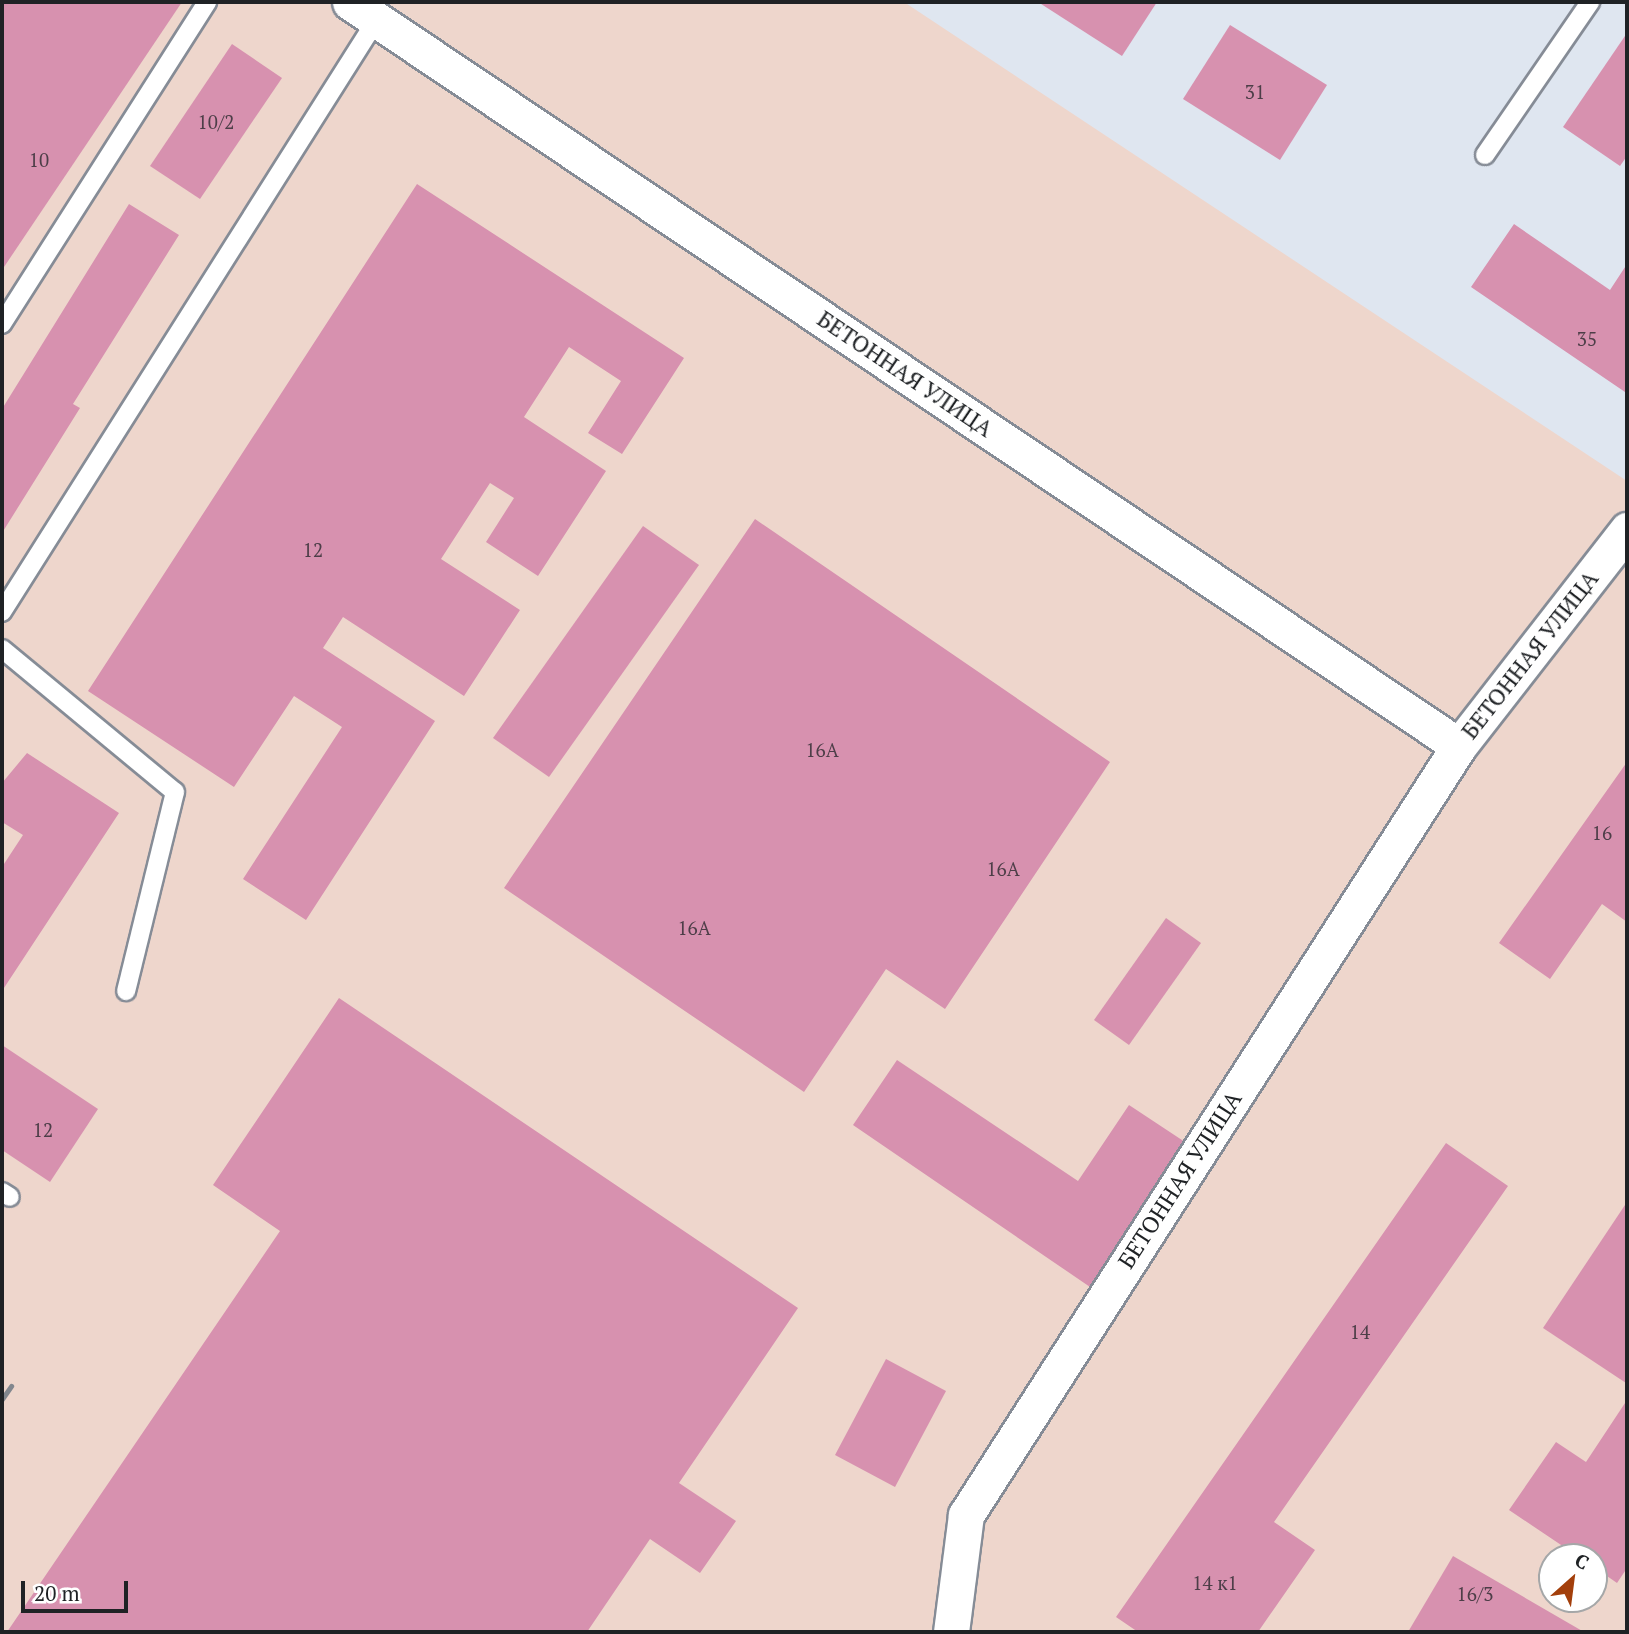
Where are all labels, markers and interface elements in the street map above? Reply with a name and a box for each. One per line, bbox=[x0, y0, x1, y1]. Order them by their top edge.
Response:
house number: 31 bbox=[1245, 81, 1265, 103]
house number: 10/2 bbox=[198, 111, 234, 133]
house number: 10 bbox=[29, 149, 49, 171]
street label: БЕТОННАЯ УЛИЦА bbox=[812, 305, 998, 443]
house number: 35 bbox=[1577, 328, 1597, 350]
house number: 12 bbox=[303, 539, 323, 561]
street label: БЕТОННАЯ УЛИЦА bbox=[1456, 565, 1604, 745]
house number: 16А bbox=[805, 739, 839, 761]
house number: 16 bbox=[1592, 822, 1612, 844]
house number: 16А bbox=[986, 858, 1020, 880]
house number: 16А bbox=[677, 917, 711, 939]
street label: БЕТОННАЯ УЛИЦА bbox=[1112, 1086, 1248, 1274]
house number: 12 bbox=[33, 1119, 53, 1141]
house number: 14 bbox=[1350, 1321, 1370, 1343]
north arrow bbox=[1538, 1543, 1608, 1613]
text: С bbox=[1571, 1547, 1593, 1575]
scale bar bbox=[24, 1568, 131, 1612]
house number: 14 к1 bbox=[1192, 1572, 1238, 1594]
text: 20 m bbox=[34, 1579, 80, 1607]
house number: 16/3 bbox=[1457, 1583, 1493, 1605]

